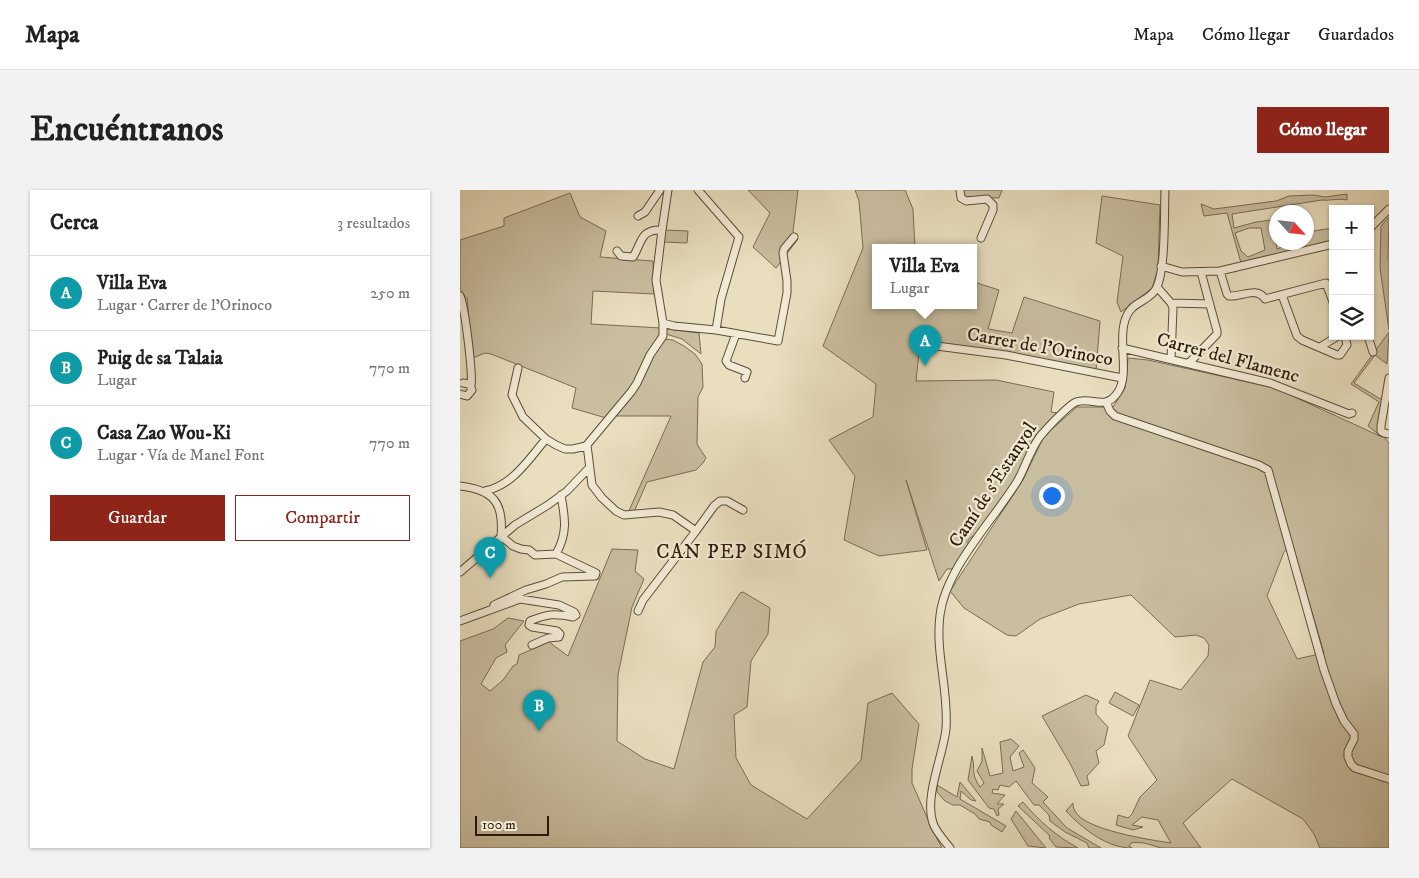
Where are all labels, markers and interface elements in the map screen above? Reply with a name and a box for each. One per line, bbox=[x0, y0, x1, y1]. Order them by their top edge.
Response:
text: Mapa bbox=[25, 20, 79, 50]
text: Mapa bbox=[1133, 24, 1174, 46]
text: Cómo llegar bbox=[1202, 24, 1290, 46]
text: Guardados bbox=[1318, 24, 1394, 46]
button: Cómo llegar bbox=[1257, 107, 1389, 153]
text: Encuéntranos bbox=[30, 108, 224, 152]
north arrow bbox=[1269, 205, 1314, 250]
map controls bbox=[1329, 205, 1374, 340]
button: + bbox=[1329, 205, 1374, 250]
text: Cerca bbox=[50, 210, 98, 236]
text: 3 resultados bbox=[337, 213, 410, 233]
popup bbox=[872, 244, 977, 309]
button: − bbox=[1329, 250, 1374, 295]
text: Villa Eva bbox=[890, 255, 959, 278]
text: Villa Eva bbox=[97, 272, 167, 295]
text: Lugar bbox=[890, 278, 929, 298]
text: A bbox=[61, 283, 71, 303]
text: 250 m bbox=[370, 283, 410, 303]
text: Lugar · Carrer de l'Orinoco bbox=[97, 295, 272, 315]
button: layers bbox=[1329, 295, 1374, 340]
street label: Carrer de l'Orinoco bbox=[965, 323, 1115, 371]
pin: A bbox=[909, 325, 941, 366]
street label: Carrer del Flamenc bbox=[1154, 328, 1302, 388]
text: Puig de sa Talaia bbox=[97, 347, 223, 370]
text: B bbox=[61, 358, 71, 378]
text: 770 m bbox=[369, 358, 410, 378]
text: Lugar bbox=[97, 370, 137, 390]
street label: Camí de s'Estanyol bbox=[944, 418, 1042, 552]
text: Casa Zao Wou-Ki bbox=[97, 422, 231, 445]
text: C bbox=[61, 433, 71, 453]
text: 770 m bbox=[369, 433, 410, 453]
text: Lugar · Vía de Manel Font bbox=[97, 445, 265, 465]
your location bbox=[1039, 483, 1065, 509]
button: Guardar bbox=[50, 495, 225, 541]
button: Compartir bbox=[235, 495, 410, 541]
pin: C bbox=[474, 537, 506, 578]
district label: CAN PEP SIMÓ bbox=[656, 539, 808, 565]
pin: B bbox=[523, 690, 555, 731]
scale bar bbox=[475, 813, 549, 836]
text: 100 m bbox=[482, 816, 516, 834]

